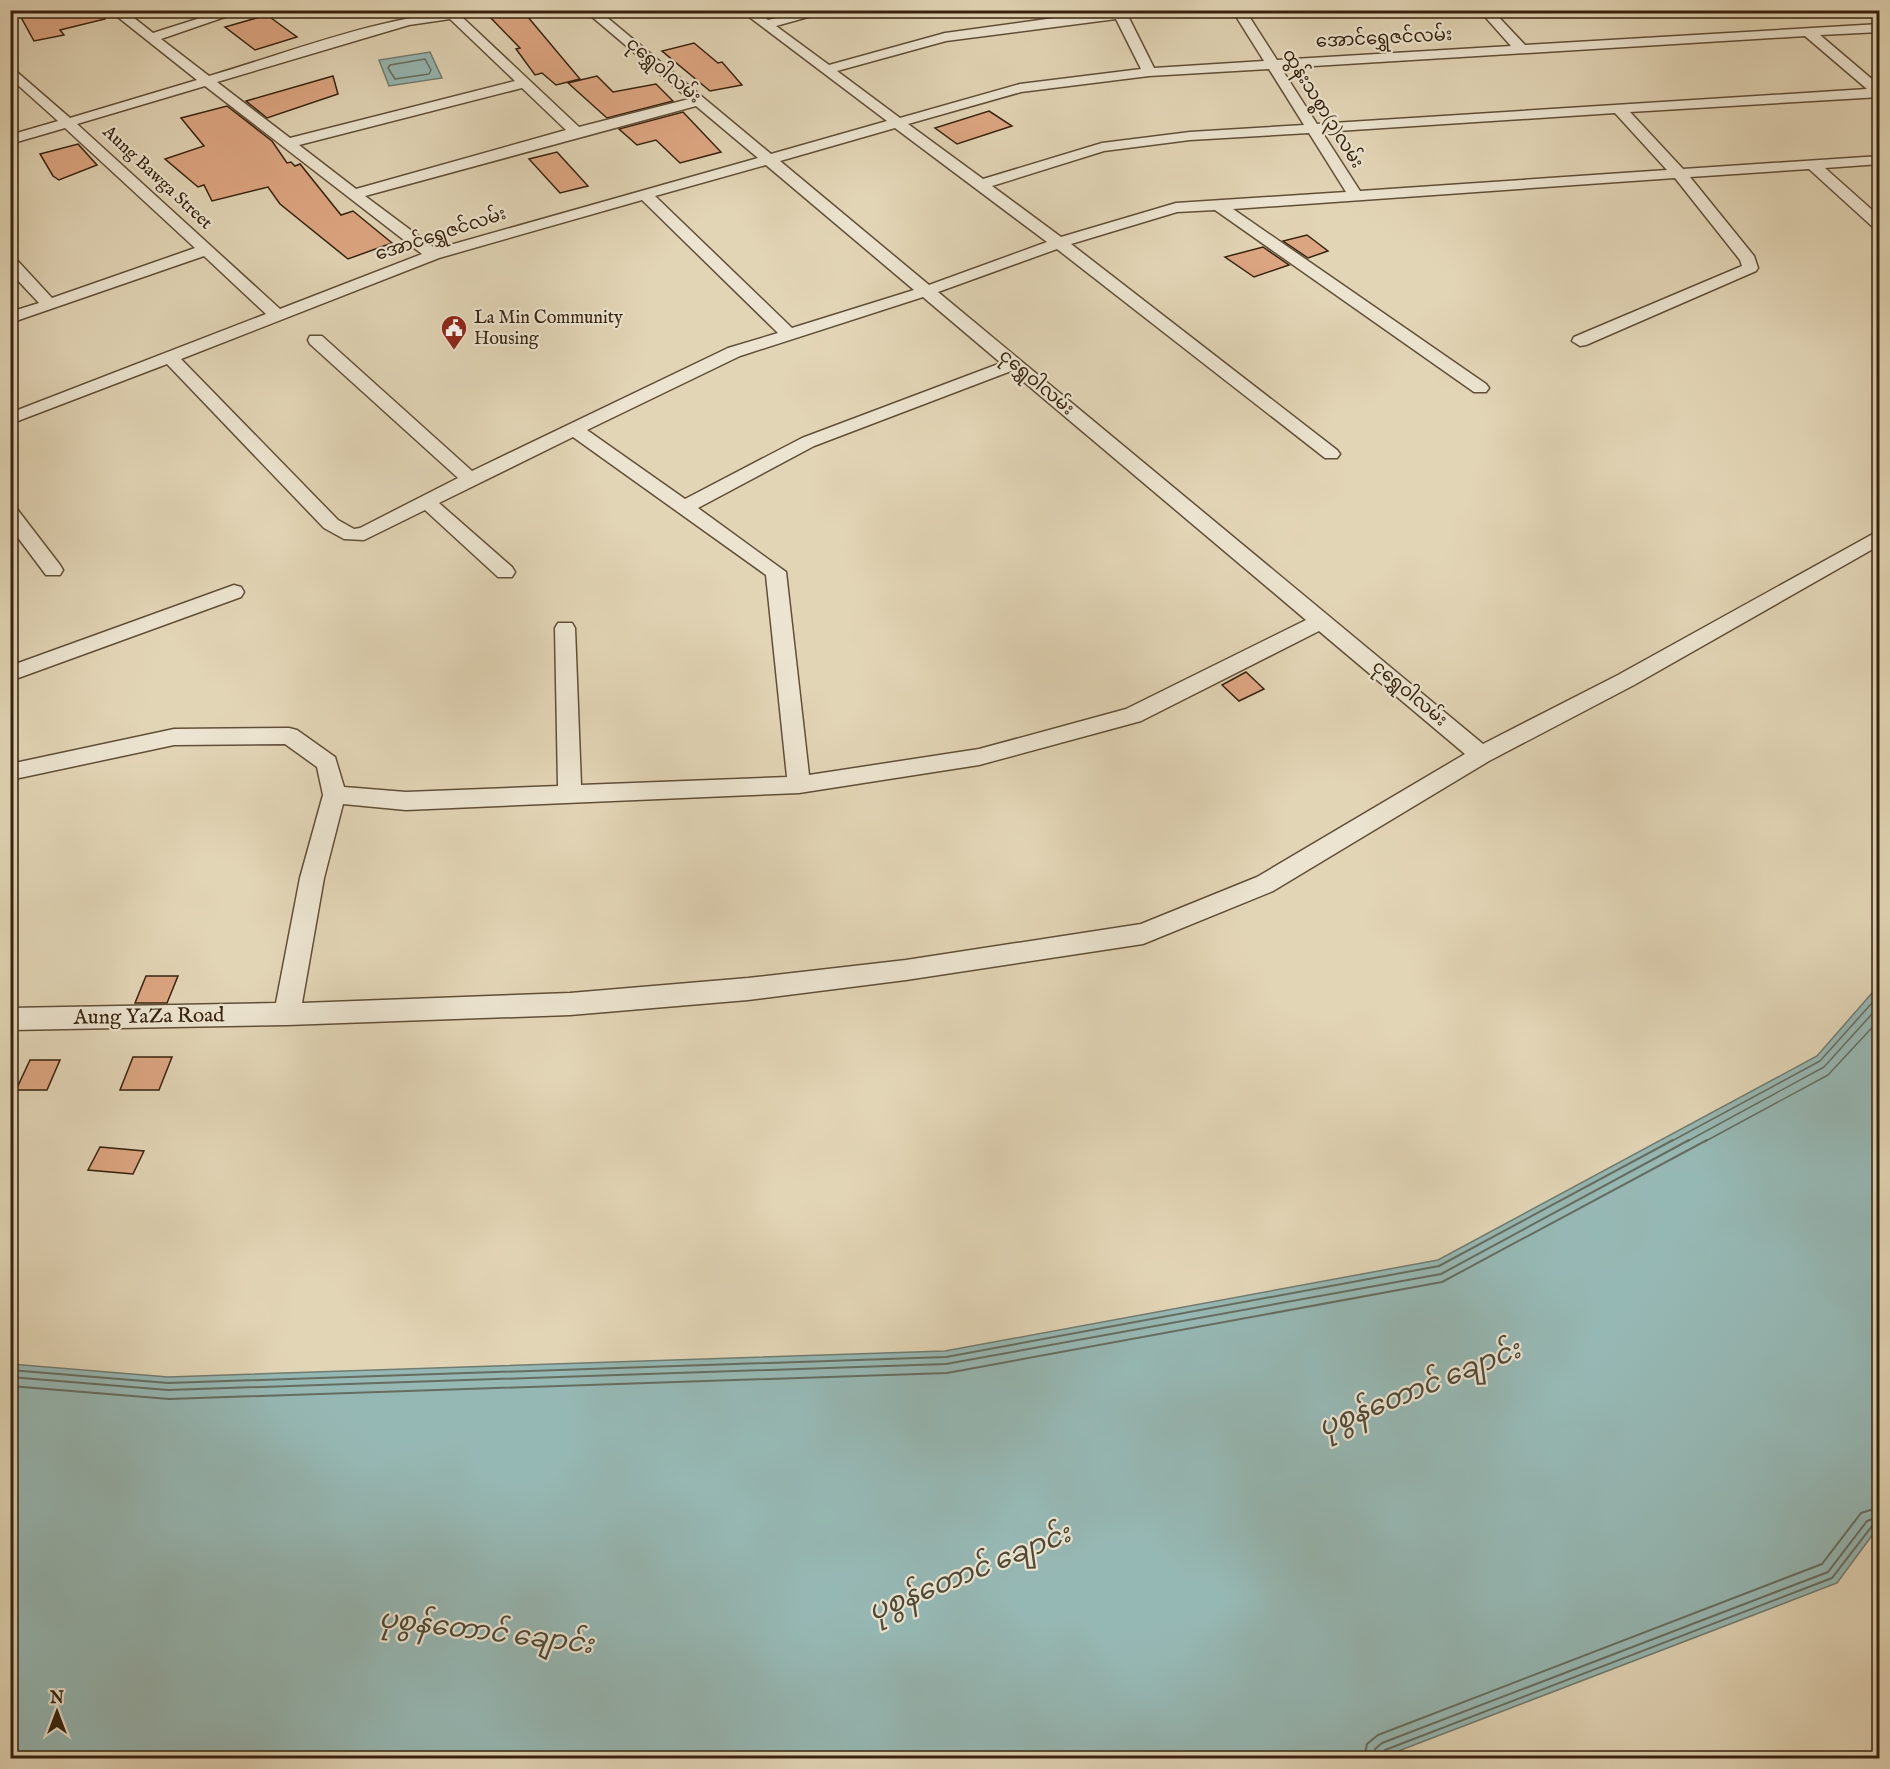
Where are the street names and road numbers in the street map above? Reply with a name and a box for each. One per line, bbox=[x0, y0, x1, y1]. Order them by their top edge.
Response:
street label: အောင်ရွှေဇင်လမ်း bbox=[1315, 21, 1453, 56]
street label: ငုရွှေဝါလမ်း bbox=[620, 31, 707, 111]
street label: ထွန်းသစ္စာ(၃)လမ်း bbox=[1274, 44, 1370, 174]
street label: Aung Bawga Street bbox=[96, 120, 217, 235]
street label: အောင်ရွှေဇင်လမ်း bbox=[372, 200, 510, 269]
street label: ငုရွှေဝါလမ်း bbox=[993, 343, 1080, 423]
street label: ငုရွှေဝါလမ်း bbox=[1366, 654, 1453, 734]
street label: Aung YaZa Road bbox=[72, 1002, 225, 1032]

